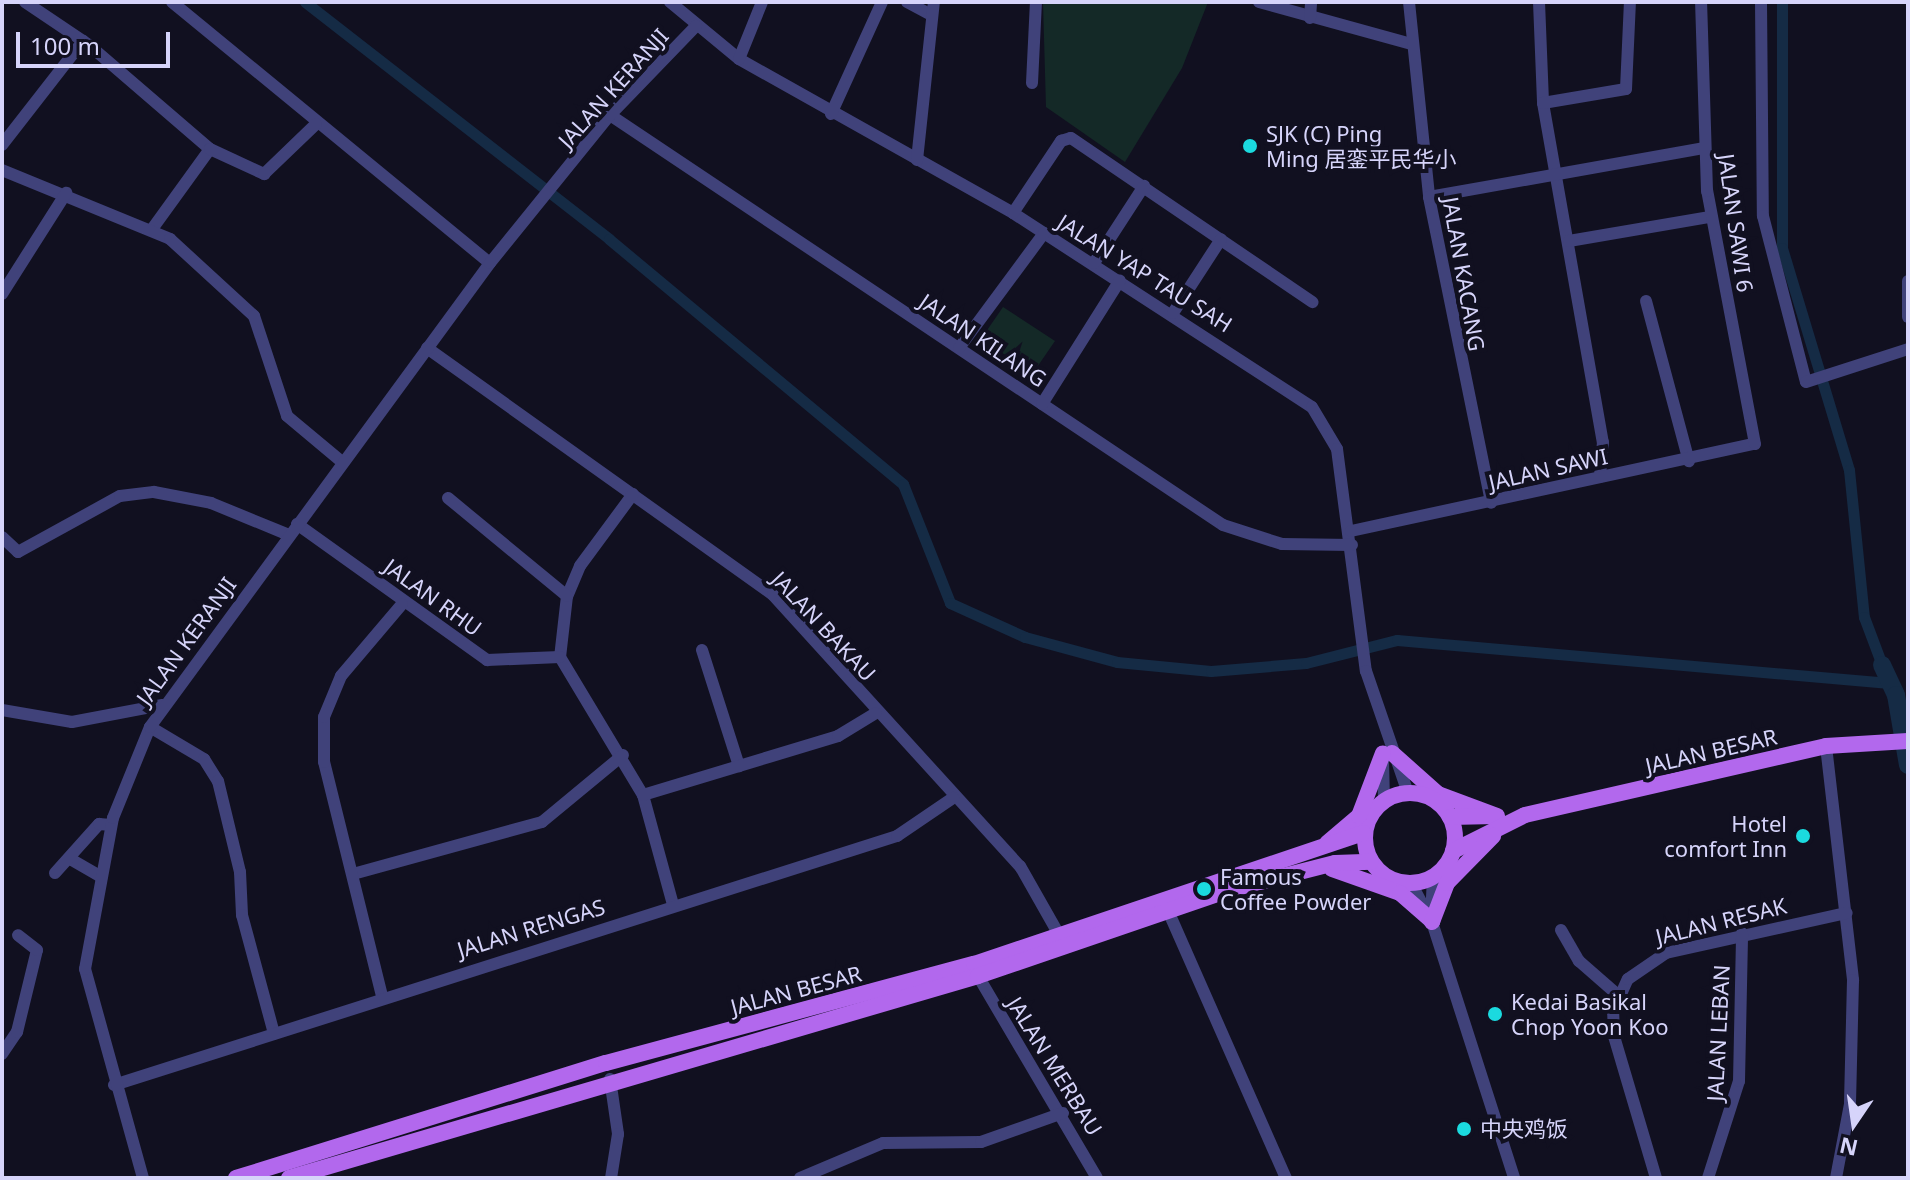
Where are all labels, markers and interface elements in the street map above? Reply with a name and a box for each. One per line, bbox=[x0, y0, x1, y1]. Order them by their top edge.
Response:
scale bar bbox=[20, 16, 174, 66]
street label: JALAN KERANJI bbox=[552, 23, 674, 153]
text: 100 m bbox=[30, 29, 100, 62]
place label: SJK (C) Ping Ming 居銮平民华小 bbox=[1266, 120, 1456, 172]
marker: SJK (C) Ping Ming 居銮平民华小 bbox=[1241, 137, 1259, 155]
street label: JALAN SAWI 6 bbox=[1713, 152, 1759, 294]
street label: JALAN KACANG bbox=[1437, 195, 1491, 353]
street label: JALAN YAP TAU SAH bbox=[1053, 208, 1237, 338]
street label: JALAN KILANG bbox=[914, 288, 1052, 392]
street label: JALAN SAWI bbox=[1486, 442, 1610, 496]
street label: JALAN RHU bbox=[379, 553, 487, 641]
street label: JALAN BAKAU bbox=[767, 566, 881, 686]
street label: JALAN KERANJI bbox=[131, 572, 241, 710]
street label: JALAN BESAR bbox=[1643, 723, 1779, 779]
place label: Hotel comfort Inn bbox=[1664, 810, 1787, 862]
marker: Hotel comfort Inn bbox=[1794, 827, 1812, 845]
place label: Famous Coffee Powder bbox=[1220, 863, 1371, 914]
marker: Famous Coffee Powder bbox=[1195, 880, 1213, 898]
street label: JALAN RESAK bbox=[1653, 892, 1789, 950]
street label: JALAN RENGAS bbox=[454, 893, 608, 963]
street label: JALAN BESAR bbox=[728, 960, 864, 1020]
street label: JALAN LEBAN bbox=[1701, 964, 1735, 1102]
place label: Kedai Basikal Chop Yoon Koo bbox=[1511, 988, 1669, 1040]
street label: JALAN MERBAU bbox=[1002, 992, 1108, 1140]
marker: Kedai Basikal Chop Yoon Koo bbox=[1486, 1005, 1504, 1023]
north arrow bbox=[1814, 1084, 1894, 1164]
place label: 中央鸡饭 bbox=[1480, 1116, 1568, 1142]
marker: 中央鸡饭 bbox=[1455, 1120, 1473, 1138]
text: N bbox=[1837, 1131, 1861, 1164]

